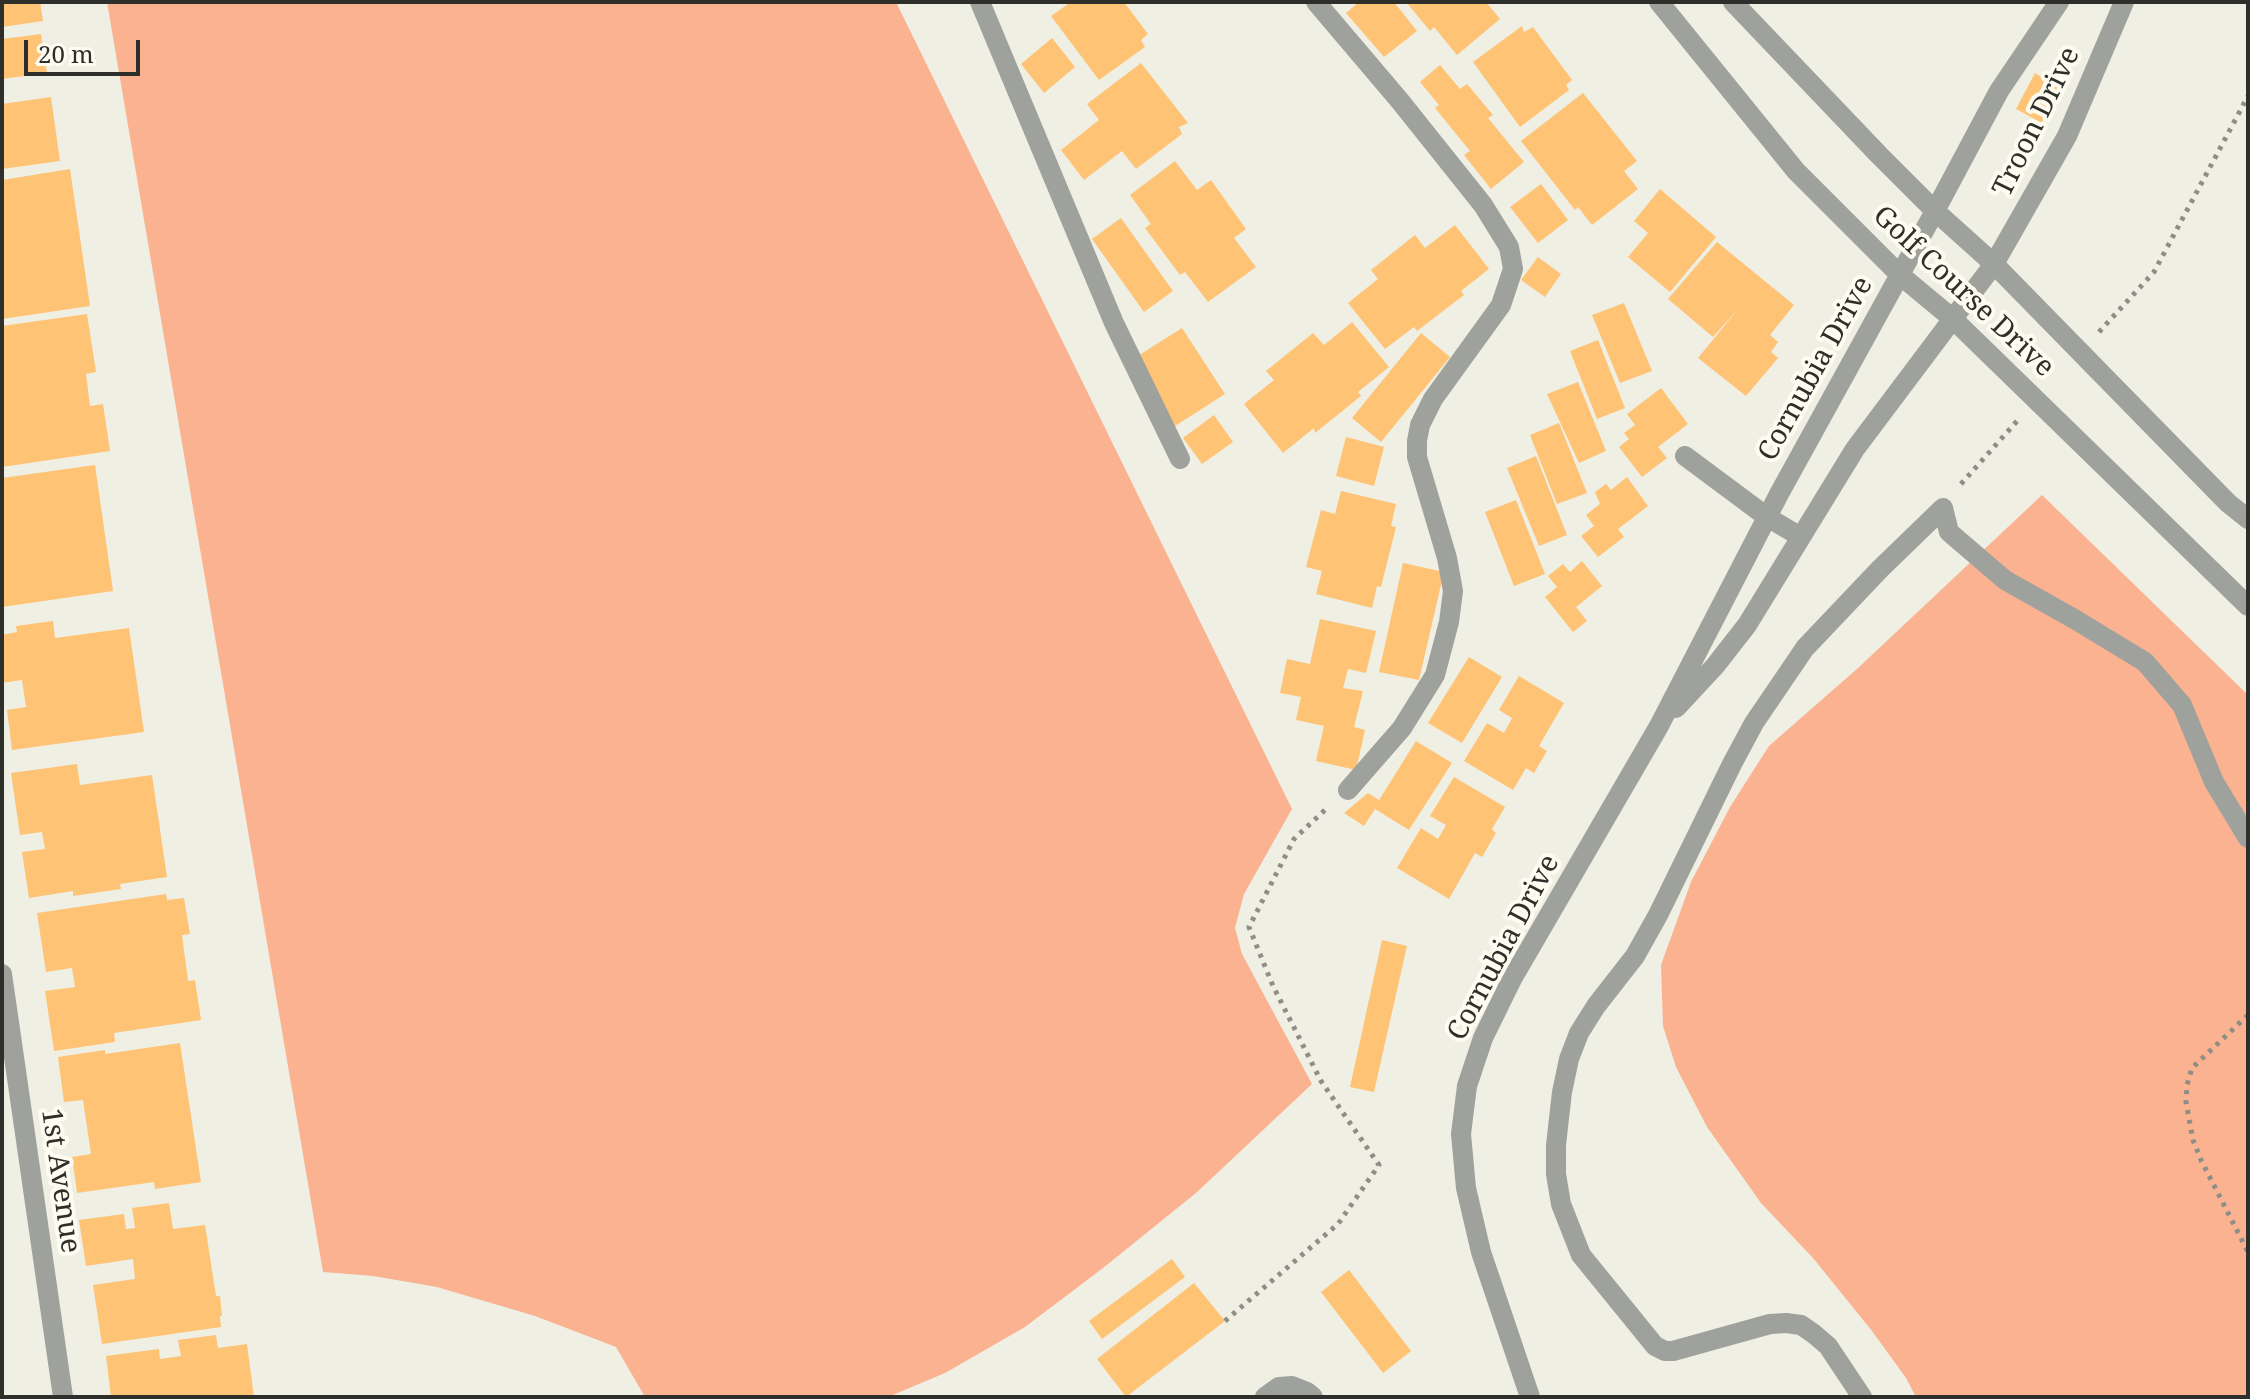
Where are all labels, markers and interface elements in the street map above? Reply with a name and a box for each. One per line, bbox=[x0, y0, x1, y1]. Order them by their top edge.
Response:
scale bar bbox=[28, 24, 144, 74]
text: 20 m bbox=[38, 37, 94, 70]
street label: Troon Drive bbox=[1986, 42, 2088, 202]
street label: Golf Course Drive bbox=[1865, 199, 2061, 385]
street label: Cornubia Drive bbox=[1752, 271, 1880, 467]
street label: Cornubia Drive bbox=[1441, 849, 1567, 1047]
street label: 1st Avenue bbox=[33, 1107, 87, 1255]

